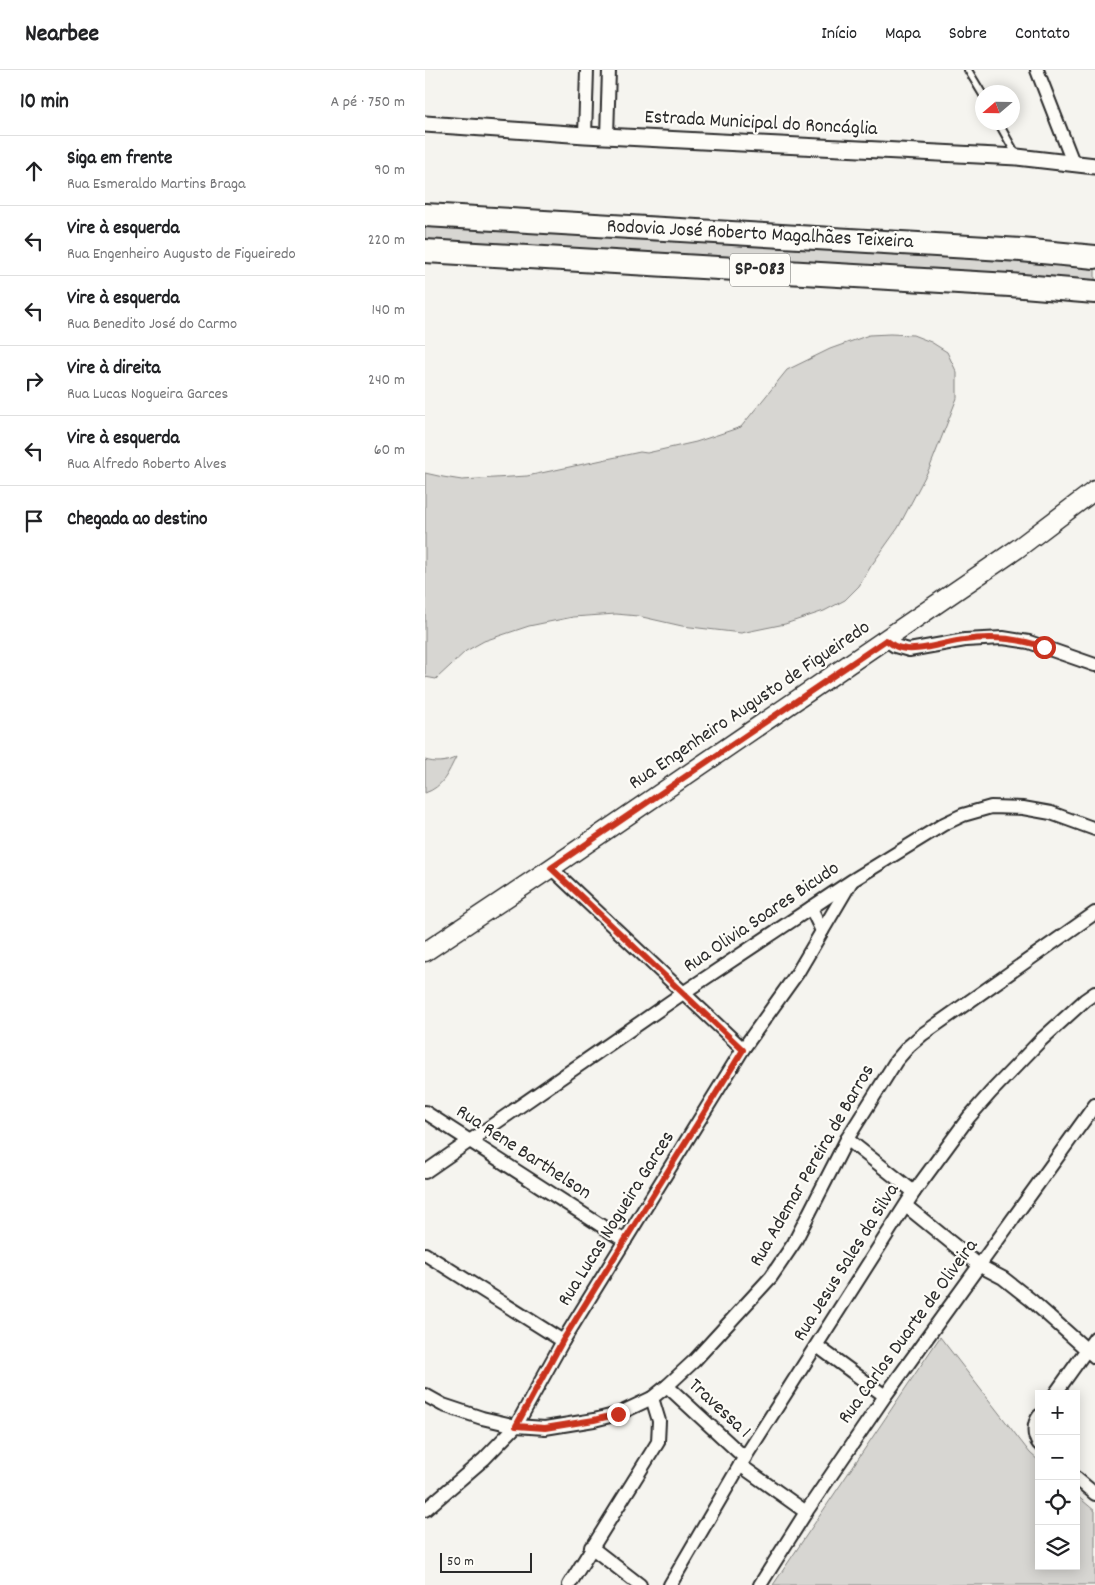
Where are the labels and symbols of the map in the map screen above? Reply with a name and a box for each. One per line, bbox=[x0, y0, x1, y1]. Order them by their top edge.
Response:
north arrow bbox=[975, 85, 1020, 130]
street label: Estrada Municipal do Roncáglia bbox=[644, 104, 879, 144]
street label: Rodovia José Roberto Magalhães Teixeira bbox=[606, 213, 915, 257]
road number: SP-083 bbox=[730, 254, 790, 286]
street label: Rua Engenheiro Augusto de Figueiredo bbox=[624, 614, 876, 798]
route start bbox=[1033, 636, 1056, 659]
street label: Rua Olivia Soares Bicudo bbox=[678, 855, 846, 981]
street label: Rua Ademar Pereira de Barros bbox=[744, 1060, 882, 1272]
street label: Rua Rene Barthelson bbox=[450, 1099, 596, 1207]
street label: Rua Lucas Nogueira Garces bbox=[552, 1126, 682, 1312]
street label: Rua Jesus Sales da Silva bbox=[787, 1178, 907, 1347]
street label: Rua Carlos Duarte de Oliveira bbox=[832, 1233, 986, 1430]
street label: Travessa 1 bbox=[681, 1372, 757, 1446]
route end bbox=[607, 1403, 630, 1426]
scale bar bbox=[440, 1550, 533, 1573]

